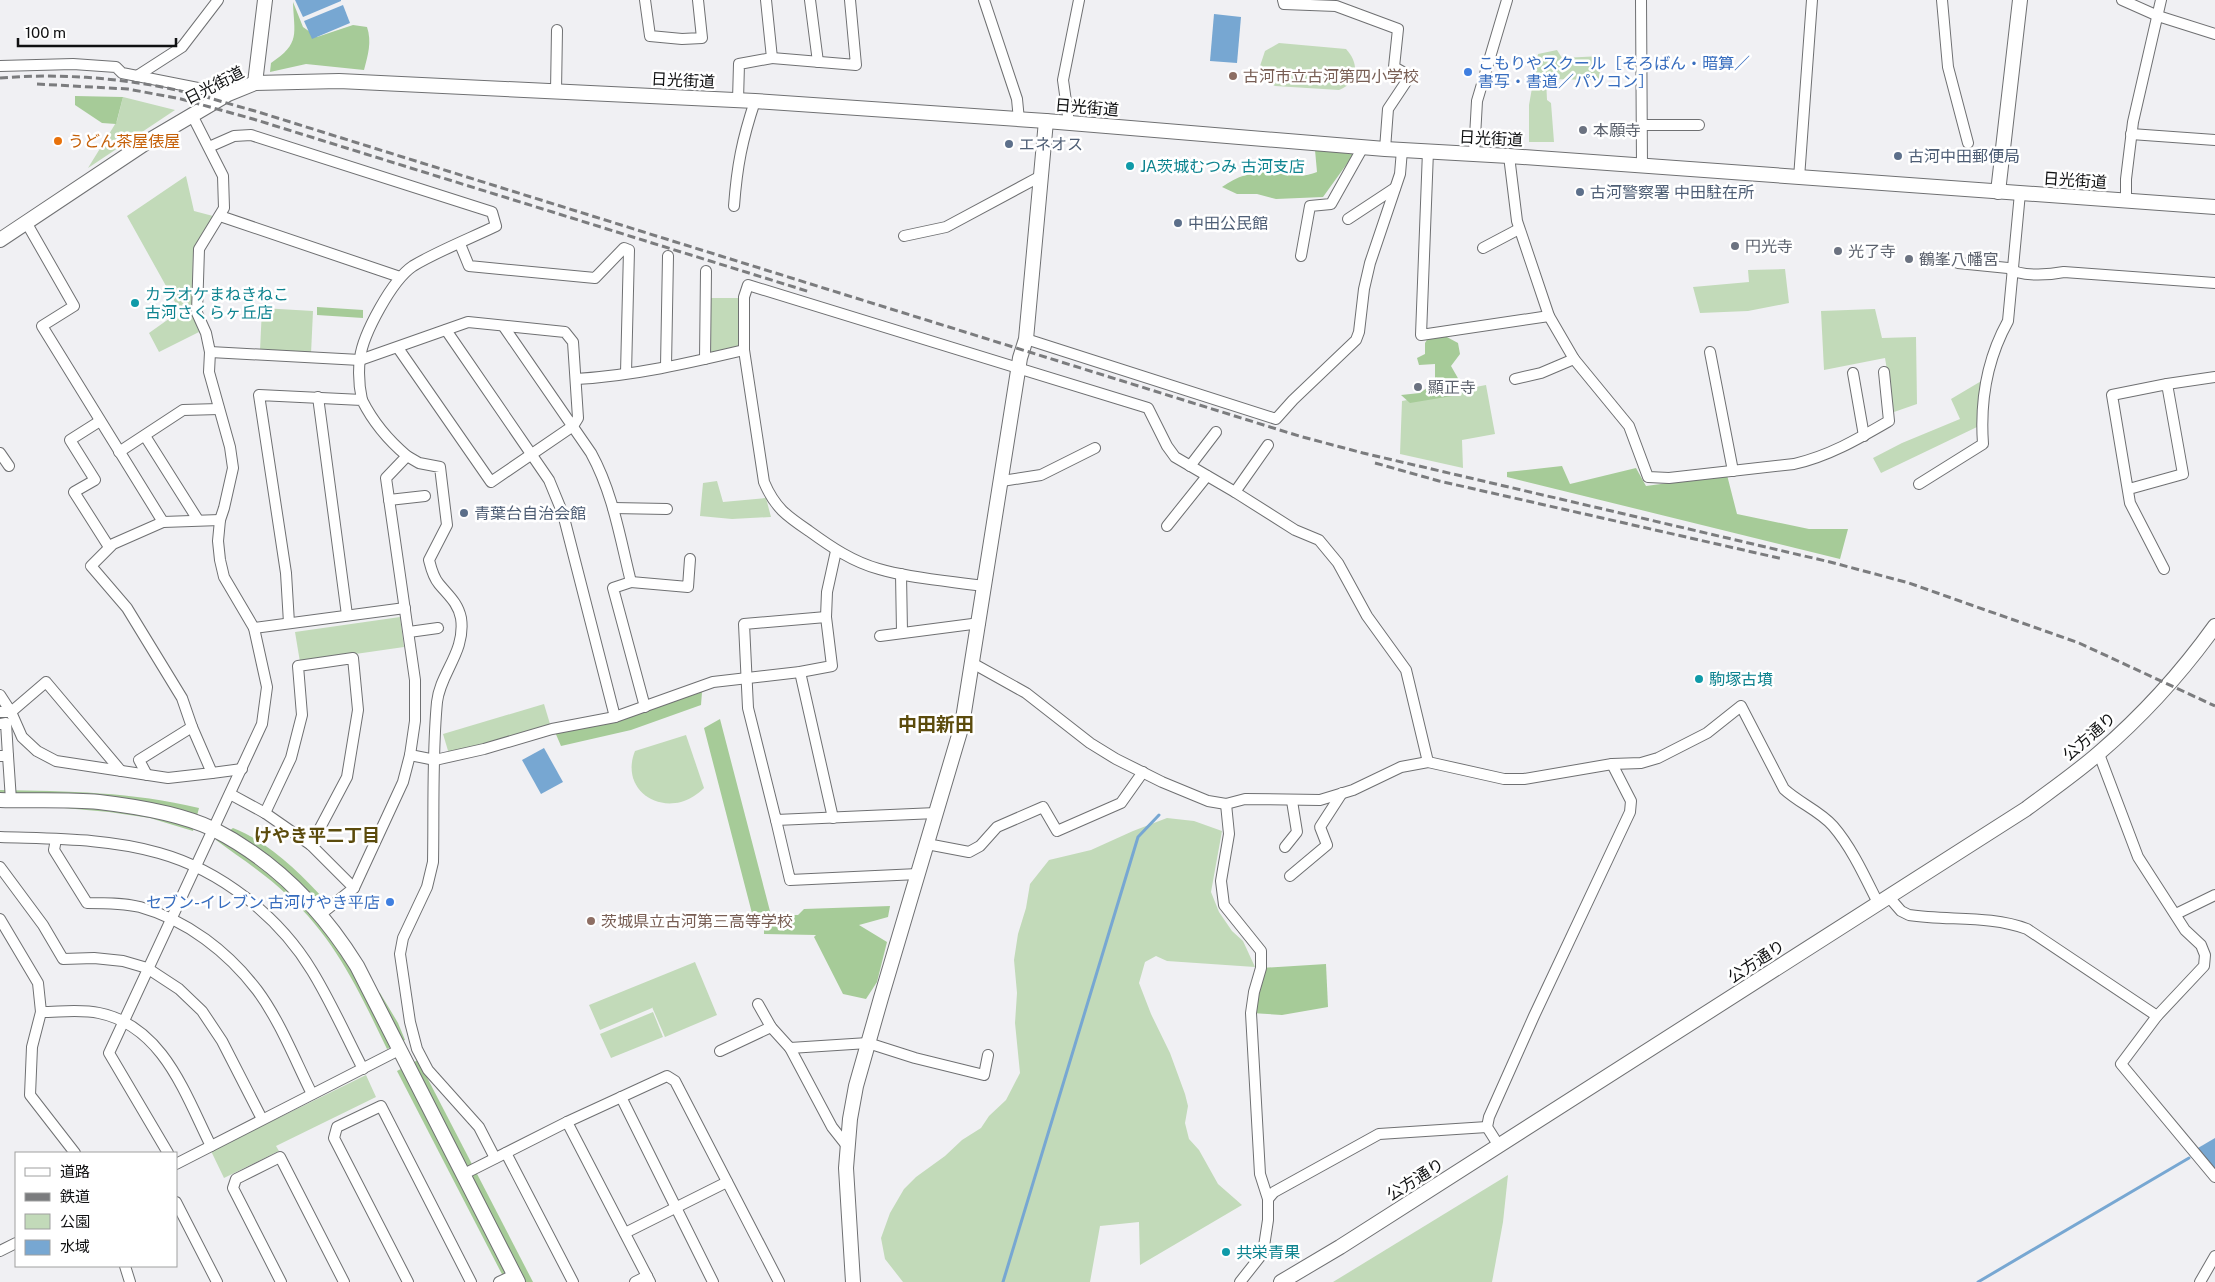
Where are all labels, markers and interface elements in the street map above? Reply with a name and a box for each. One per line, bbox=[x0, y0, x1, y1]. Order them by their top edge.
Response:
scale bar bbox=[18, 15, 175, 47]
text: 100 m bbox=[25, 24, 66, 41]
place label: こもりやスクール［そろばん・暗算／ 書写・書道／パソコン］ bbox=[1478, 54, 1750, 91]
street label: 日光街道 bbox=[181, 62, 247, 108]
marker: こもりやスクール［そろばん・暗算／ 書写・書道／パソコン］ bbox=[1462, 66, 1474, 78]
place label: 古河市立古河第四小学校 bbox=[1243, 67, 1419, 86]
street label: 日光街道 bbox=[651, 69, 715, 92]
marker: 古河市立古河第四小学校 bbox=[1227, 70, 1239, 82]
street label: 日光街道 bbox=[1054, 95, 1120, 120]
place label: 本願寺 bbox=[1593, 121, 1641, 140]
marker: 本願寺 bbox=[1577, 124, 1589, 136]
street label: 日光街道 bbox=[1459, 127, 1523, 150]
place label: うどん茶屋俵屋 bbox=[68, 132, 180, 151]
marker: うどん茶屋俵屋 bbox=[52, 135, 64, 147]
place label: エネオス bbox=[1019, 135, 1083, 154]
marker: エネオス bbox=[1003, 138, 1015, 150]
place label: 古河中田郵便局 bbox=[1908, 147, 2020, 166]
marker: 古河中田郵便局 bbox=[1892, 150, 1904, 162]
place label: JA茨城むつみ 古河支店 bbox=[1140, 157, 1305, 176]
marker: JA茨城むつみ 古河支店 bbox=[1124, 160, 1136, 172]
street label: 日光街道 bbox=[2042, 169, 2108, 192]
place label: 古河警察署 中田駐在所 bbox=[1590, 183, 1754, 202]
marker: 古河警察署 中田駐在所 bbox=[1574, 186, 1586, 198]
place label: 中田公民館 bbox=[1188, 214, 1268, 233]
marker: 中田公民館 bbox=[1172, 217, 1184, 229]
place label: 円光寺 bbox=[1745, 237, 1793, 256]
marker: 円光寺 bbox=[1729, 240, 1741, 252]
place label: 光了寺 bbox=[1848, 242, 1896, 261]
marker: 光了寺 bbox=[1832, 245, 1844, 257]
place label: 鶴峯八幡宮 bbox=[1919, 250, 1999, 269]
marker: 鶴峯八幡宮 bbox=[1903, 253, 1915, 265]
place label: カラオケまねきねこ 古河さくらヶ丘店 bbox=[145, 285, 289, 322]
marker: カラオケまねきねこ 古河さくらヶ丘店 bbox=[129, 297, 141, 309]
place label: 顯正寺 bbox=[1428, 378, 1476, 397]
marker: 顯正寺 bbox=[1412, 381, 1424, 393]
place label: 青葉台自治会館 bbox=[474, 504, 586, 523]
marker: 青葉台自治会館 bbox=[458, 507, 470, 519]
place label: 駒塚古墳 bbox=[1709, 670, 1773, 689]
marker: 駒塚古墳 bbox=[1693, 673, 1705, 685]
street label: 公方通り bbox=[2059, 708, 2120, 765]
district label: 中田新田 bbox=[898, 713, 974, 735]
district label: けやき平二丁目 bbox=[254, 825, 380, 846]
place label: セブン-イレブン 古河けやき平店 bbox=[146, 893, 380, 912]
marker: セブン-イレブン 古河けやき平店 bbox=[384, 896, 396, 908]
place label: 茨城県立古河第三高等学校 bbox=[601, 912, 793, 931]
marker: 茨城県立古河第三高等学校 bbox=[585, 915, 597, 927]
street label: 公方通り bbox=[1724, 936, 1788, 987]
legend bbox=[15, 1152, 178, 1267]
street label: 公方通り bbox=[1383, 1154, 1447, 1204]
text: 道路 bbox=[60, 1163, 90, 1180]
text: 鉄道 bbox=[60, 1188, 90, 1205]
text: 公園 bbox=[60, 1213, 90, 1230]
text: 水域 bbox=[60, 1238, 90, 1255]
place label: 共栄青果 bbox=[1236, 1243, 1300, 1262]
marker: 共栄青果 bbox=[1220, 1246, 1232, 1258]

